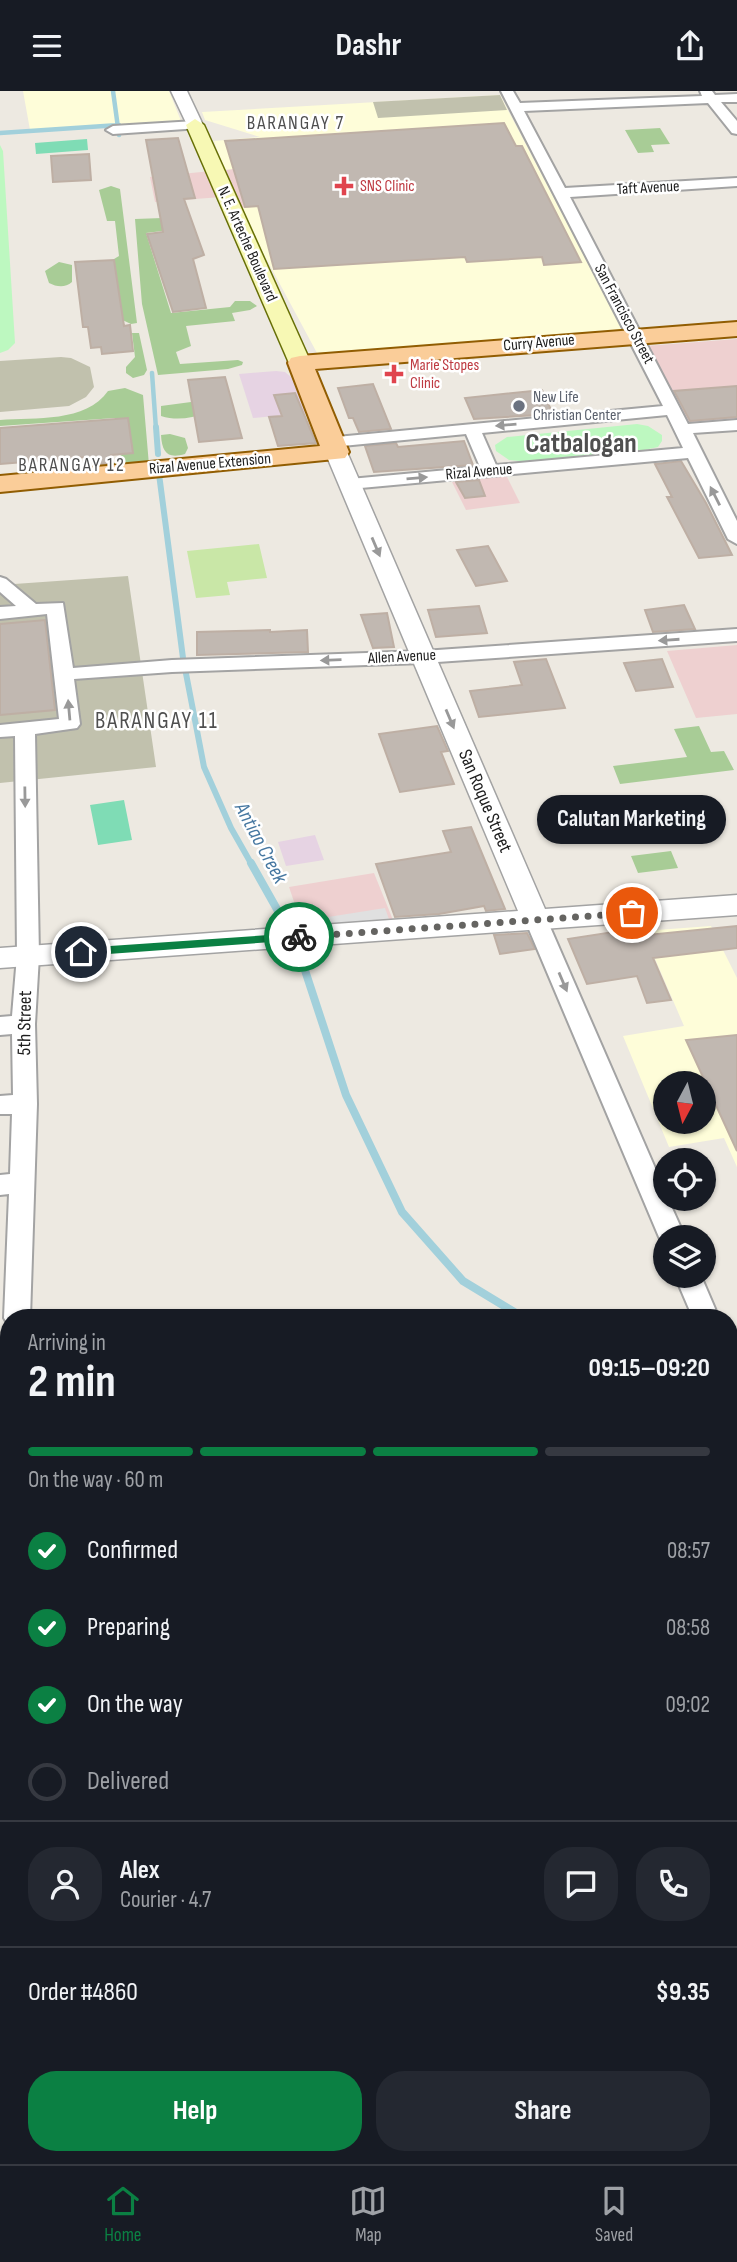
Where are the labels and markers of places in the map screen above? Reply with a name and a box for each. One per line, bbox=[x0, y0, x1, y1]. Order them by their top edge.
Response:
marker: SNS Clinic bbox=[334, 176, 354, 196]
place label: SNS Clinic bbox=[360, 177, 415, 196]
place label: Marie Stopes Clinic bbox=[410, 356, 480, 393]
marker: Marie Stopes Clinic bbox=[384, 364, 404, 384]
place label: New Life Christian Center bbox=[533, 388, 622, 425]
marker: New Life Christian Center bbox=[511, 398, 527, 414]
callout: Calutan Marketing bbox=[538, 794, 726, 843]
pin bbox=[602, 883, 662, 943]
pin bbox=[51, 922, 111, 982]

